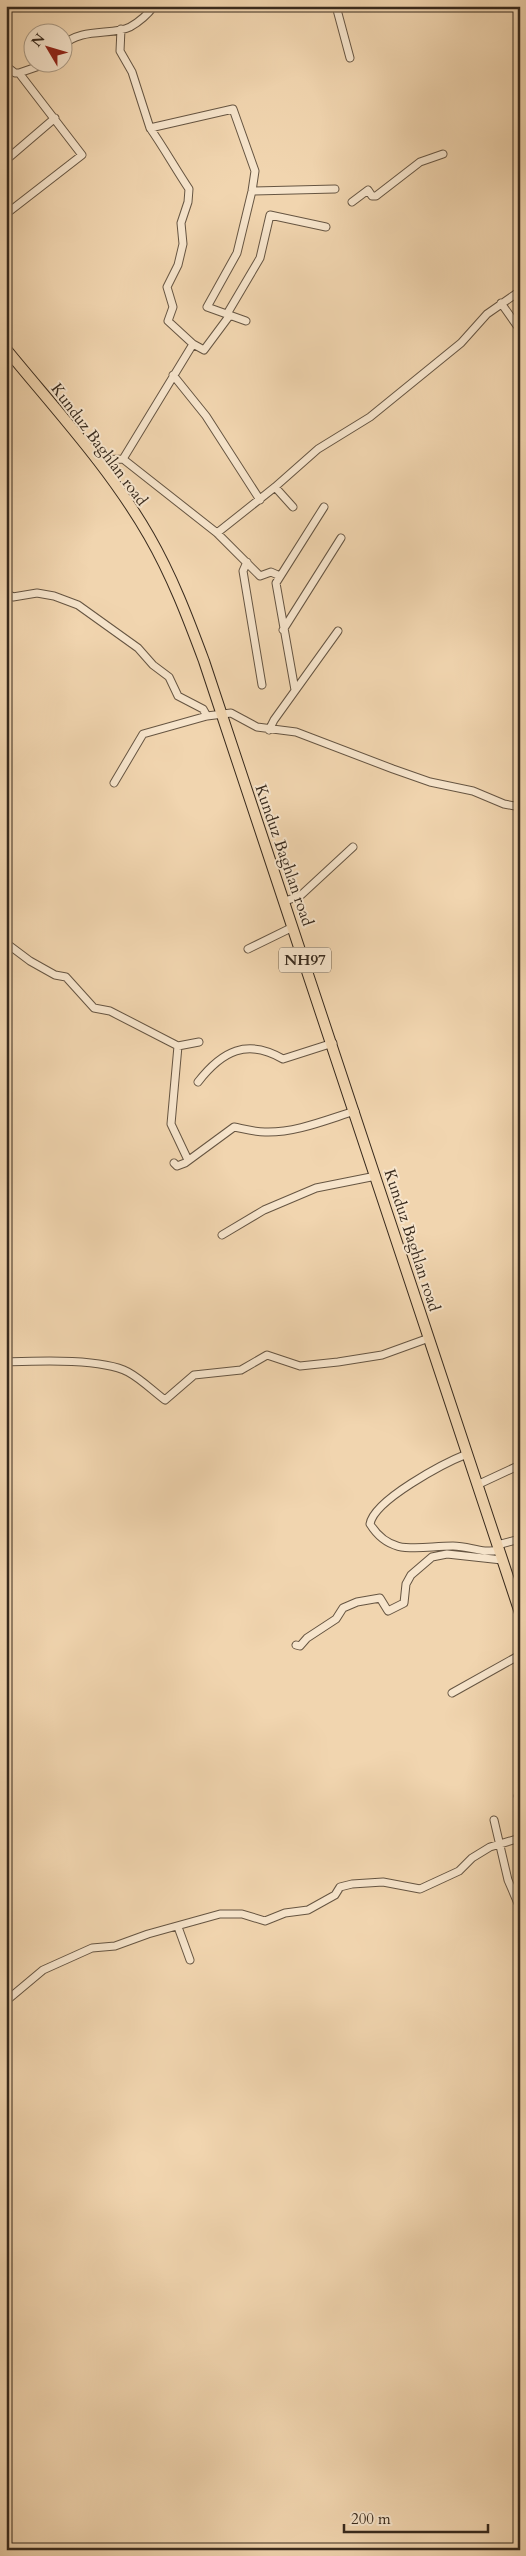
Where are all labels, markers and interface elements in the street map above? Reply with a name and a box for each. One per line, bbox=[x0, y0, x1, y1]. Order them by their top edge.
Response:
north arrow bbox=[22, 22, 72, 72]
text: N bbox=[27, 30, 49, 51]
street label: Kunduz Baghlan road bbox=[46, 379, 153, 511]
street label: Kunduz Baghlan road bbox=[250, 782, 319, 929]
road number: NH97 bbox=[279, 948, 331, 972]
street label: Kunduz Baghlan road bbox=[379, 1166, 446, 1315]
scale bar bbox=[344, 2501, 487, 2533]
text: 200 m bbox=[351, 2509, 391, 2529]

